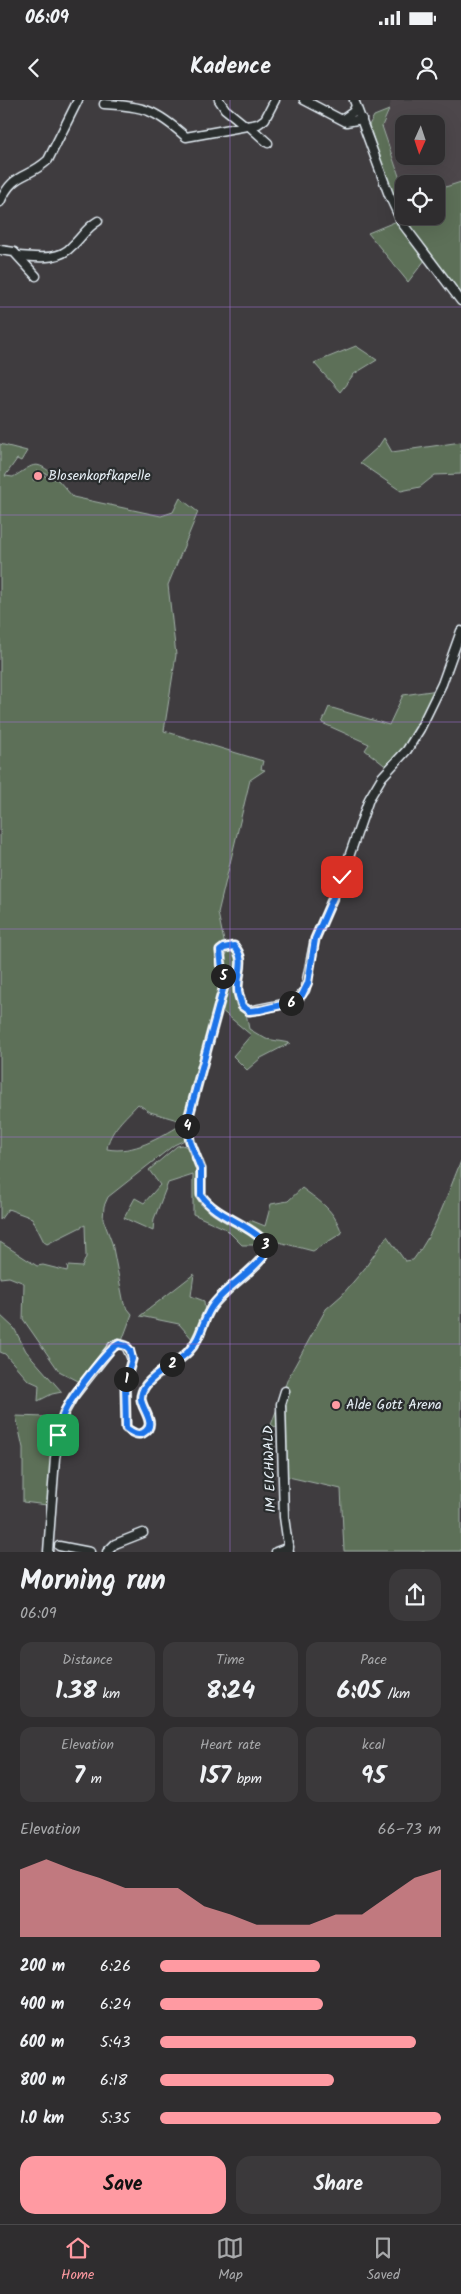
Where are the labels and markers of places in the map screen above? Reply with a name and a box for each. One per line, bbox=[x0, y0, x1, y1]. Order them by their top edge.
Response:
place label: Blosenkopfkapelle bbox=[48, 465, 151, 487]
marker: Blosenkopfkapelle bbox=[32, 470, 44, 482]
pin bbox=[321, 856, 363, 898]
pin: 5 bbox=[210, 964, 236, 988]
pin: 6 bbox=[278, 990, 304, 1016]
pin: 4 bbox=[174, 1114, 200, 1138]
pin: 3 bbox=[252, 1232, 278, 1258]
pin: 2 bbox=[160, 1352, 184, 1376]
pin: 1 bbox=[114, 1366, 138, 1392]
place label: Alde Gott Arena bbox=[346, 1394, 442, 1416]
marker: Alde Gott Arena bbox=[330, 1399, 342, 1411]
pin bbox=[37, 1414, 79, 1456]

